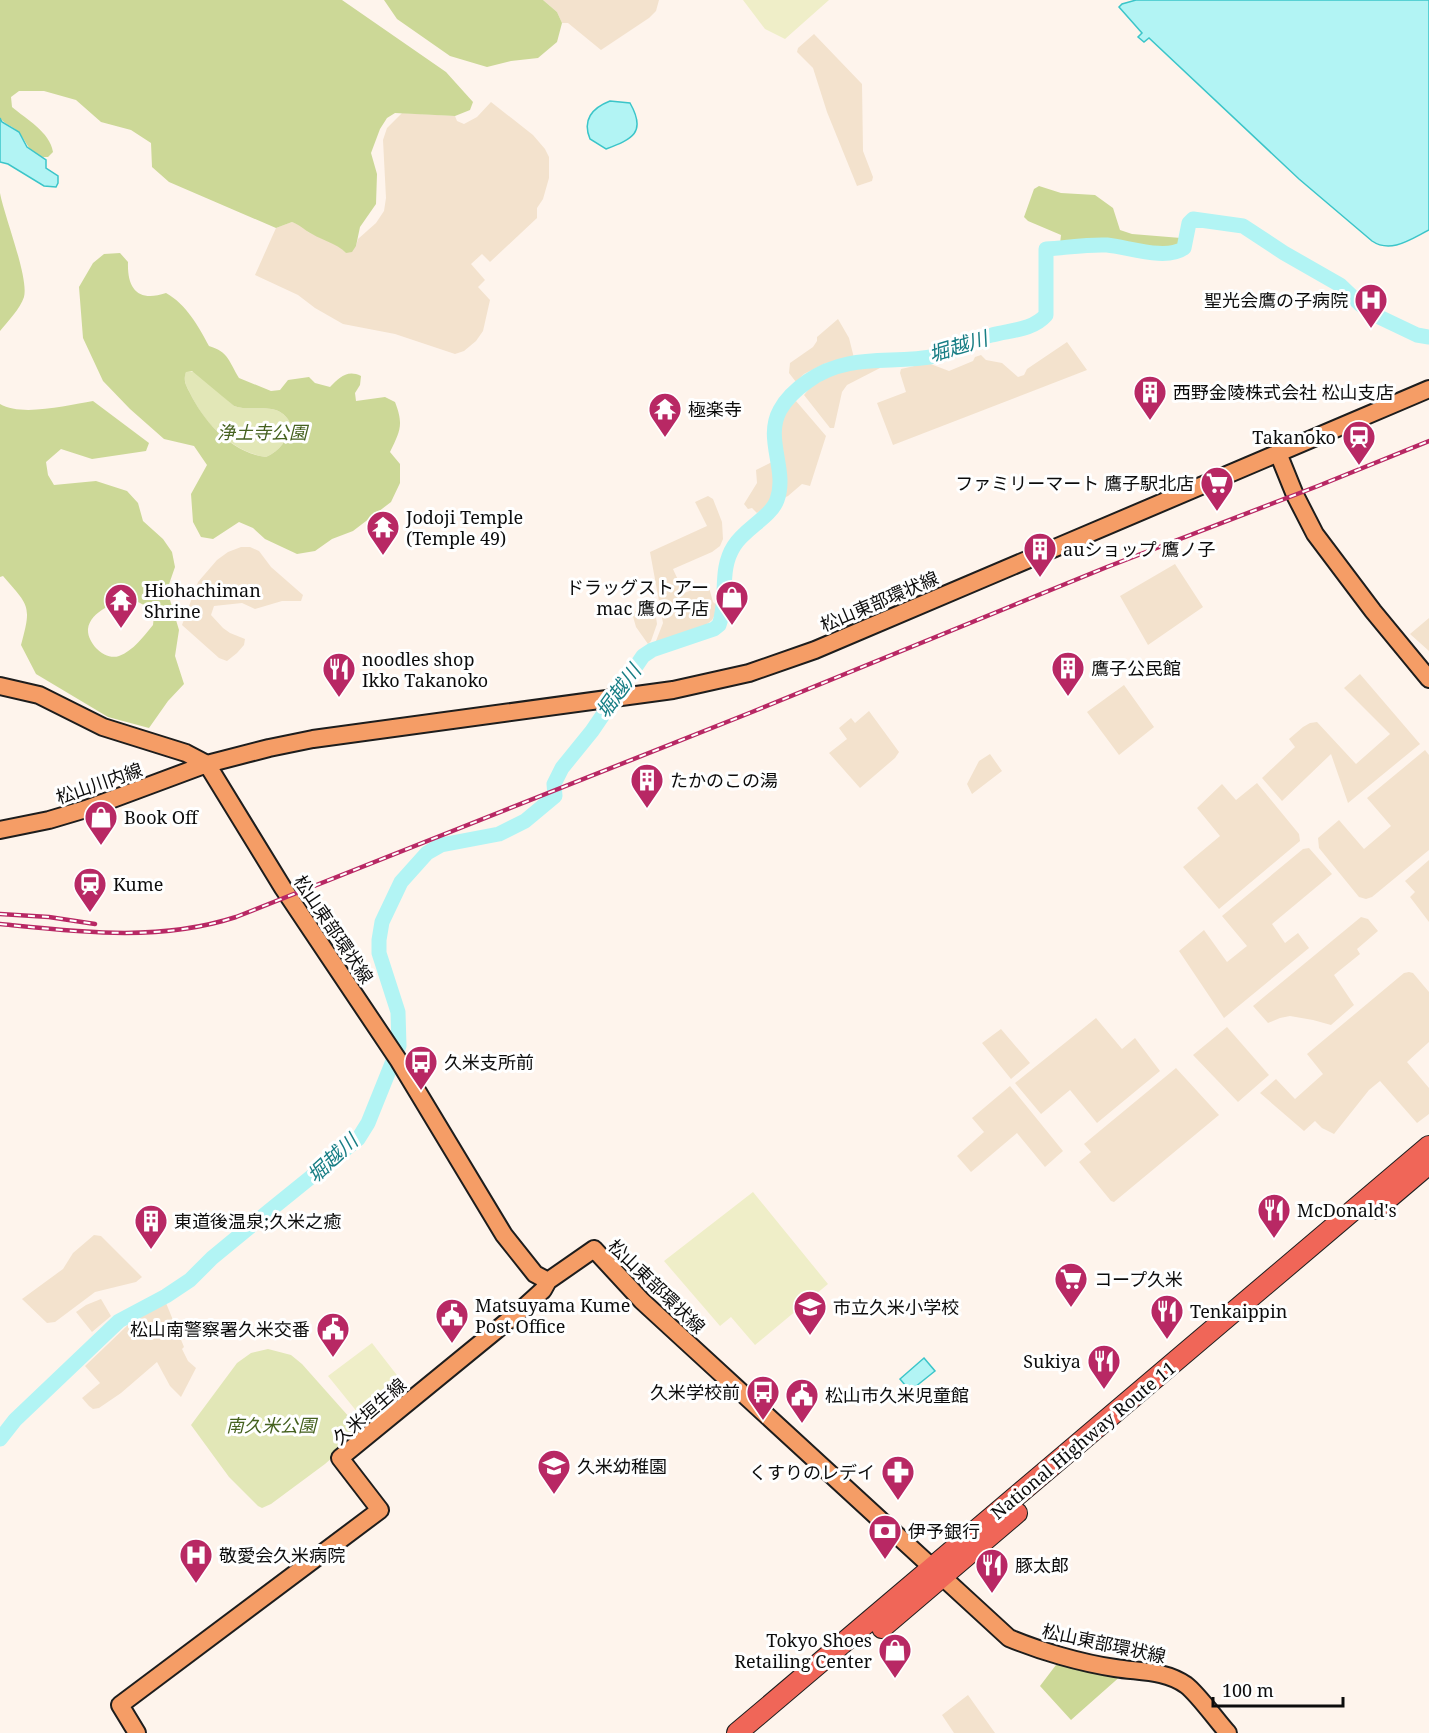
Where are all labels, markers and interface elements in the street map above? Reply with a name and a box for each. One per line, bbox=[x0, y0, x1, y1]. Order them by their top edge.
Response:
hospital icon: 聖光会鷹の子病院 bbox=[1353, 282, 1389, 329]
place label: 聖光会鷹の子病院 bbox=[1204, 288, 1348, 312]
water label: 堀越川 bbox=[925, 324, 993, 368]
building icon: 西野金陵株式会社 松山支店 bbox=[1132, 374, 1168, 421]
place label: 西野金陵株式会社 松山支店 bbox=[1173, 380, 1394, 404]
temple icon: 極楽寺 bbox=[647, 391, 683, 438]
place label: 極楽寺 bbox=[688, 397, 742, 421]
station icon: Takanoko bbox=[1341, 419, 1377, 466]
park label: 浄土寺公園 bbox=[217, 420, 310, 444]
place label: Takanoko bbox=[1252, 425, 1336, 449]
supermarket icon: ファミリーマート 鷹子駅北店 bbox=[1199, 465, 1235, 512]
place label: ファミリーマート 鷹子駅北店 bbox=[955, 471, 1194, 495]
place label: Jodoji Temple (Temple 49) bbox=[405, 505, 523, 550]
temple icon: Jodoji Temple (Temple 49) bbox=[365, 509, 401, 556]
building icon: auショップ 鷹ノ子 bbox=[1022, 531, 1058, 578]
place label: auショップ 鷹ノ子 bbox=[1063, 537, 1215, 561]
street label: 松山東部環状線 bbox=[816, 565, 942, 637]
place label: ドラッグストアー mac 鷹の子店 bbox=[566, 575, 709, 620]
place label: Hiohachiman Shrine bbox=[144, 578, 261, 623]
shop icon: ドラッグストアー mac 鷹の子店 bbox=[714, 579, 750, 626]
temple icon: Hiohachiman Shrine bbox=[103, 582, 139, 629]
place label: noodles shop Ikko Takanoko bbox=[362, 647, 488, 692]
building icon: 鷹子公民館 bbox=[1050, 650, 1086, 697]
restaurant icon: noodles shop Ikko Takanoko bbox=[321, 651, 357, 698]
place label: 鷹子公民館 bbox=[1091, 656, 1181, 680]
water label: 堀越川 bbox=[589, 657, 648, 723]
street label: 松山川内線 bbox=[53, 757, 145, 809]
building icon: たかのこの湯 bbox=[629, 762, 665, 809]
place label: たかのこの湯 bbox=[670, 768, 778, 792]
shop icon: Book Off bbox=[83, 799, 119, 846]
place label: Book Off bbox=[124, 805, 199, 829]
station icon: Kume bbox=[72, 866, 108, 913]
street label: 松山東部環状線 bbox=[289, 870, 379, 988]
place label: Kume bbox=[113, 872, 163, 896]
bus stop icon: 久米支所前 bbox=[403, 1044, 439, 1091]
place label: 久米支所前 bbox=[444, 1050, 534, 1074]
water label: 堀越川 bbox=[301, 1126, 365, 1188]
restaurant icon: McDonald's bbox=[1256, 1192, 1292, 1239]
place label: McDonald's bbox=[1297, 1198, 1397, 1222]
building icon: 東道後温泉;久米之癒 bbox=[133, 1203, 169, 1250]
place label: 東道後温泉;久米之癒 bbox=[174, 1209, 341, 1233]
street label: 松山東部環状線 bbox=[603, 1234, 711, 1338]
supermarket icon: コープ久米 bbox=[1053, 1261, 1089, 1308]
place label: コープ久米 bbox=[1094, 1267, 1183, 1291]
school or university icon: 市立久米小学校 bbox=[792, 1289, 828, 1336]
place label: Matsuyama Kume Post Office bbox=[475, 1293, 630, 1338]
restaurant icon: Tenkaippin bbox=[1149, 1293, 1185, 1340]
place label: 市立久米小学校 bbox=[833, 1295, 959, 1319]
public building icon: Matsuyama Kume Post Office bbox=[434, 1297, 470, 1344]
place label: Tenkaippin bbox=[1190, 1299, 1288, 1323]
public building icon: 松山南警察署久米交番 bbox=[315, 1311, 351, 1358]
place label: 松山南警察署久米交番 bbox=[130, 1317, 310, 1341]
restaurant icon: Sukiya bbox=[1086, 1343, 1122, 1390]
place label: Sukiya bbox=[1023, 1349, 1081, 1373]
street label: National Highway Route 11 bbox=[986, 1356, 1180, 1524]
street label: 久米垣生線 bbox=[327, 1372, 411, 1450]
bus stop icon: 久米学校前 bbox=[745, 1374, 781, 1421]
public building icon: 松山市久米児童館 bbox=[784, 1377, 820, 1424]
place label: 久米学校前 bbox=[650, 1380, 740, 1404]
place label: 松山市久米児童館 bbox=[825, 1383, 969, 1407]
park label: 南久米公園 bbox=[226, 1413, 319, 1437]
school or university icon: 久米幼稚園 bbox=[536, 1448, 572, 1495]
place label: 久米幼稚園 bbox=[577, 1454, 667, 1478]
pharmacy icon: くすりのレデイ bbox=[880, 1454, 916, 1501]
place label: くすりのレデイ bbox=[749, 1460, 875, 1484]
bank icon: 伊予銀行 bbox=[867, 1513, 903, 1560]
place label: 伊予銀行 bbox=[908, 1519, 980, 1543]
hospital icon: 敬愛会久米病院 bbox=[178, 1537, 214, 1584]
place label: 敬愛会久米病院 bbox=[219, 1543, 345, 1567]
restaurant icon: 豚太郎 bbox=[974, 1547, 1010, 1594]
place label: 豚太郎 bbox=[1015, 1553, 1069, 1577]
street label: 松山東部環状線 bbox=[1040, 1618, 1168, 1668]
place label: Tokyo Shoes Retailing Center bbox=[734, 1628, 873, 1673]
shop icon: Tokyo Shoes Retailing Center bbox=[877, 1632, 913, 1679]
scale bar bbox=[1213, 1670, 1344, 1708]
text: 100 m bbox=[1222, 1678, 1274, 1702]

